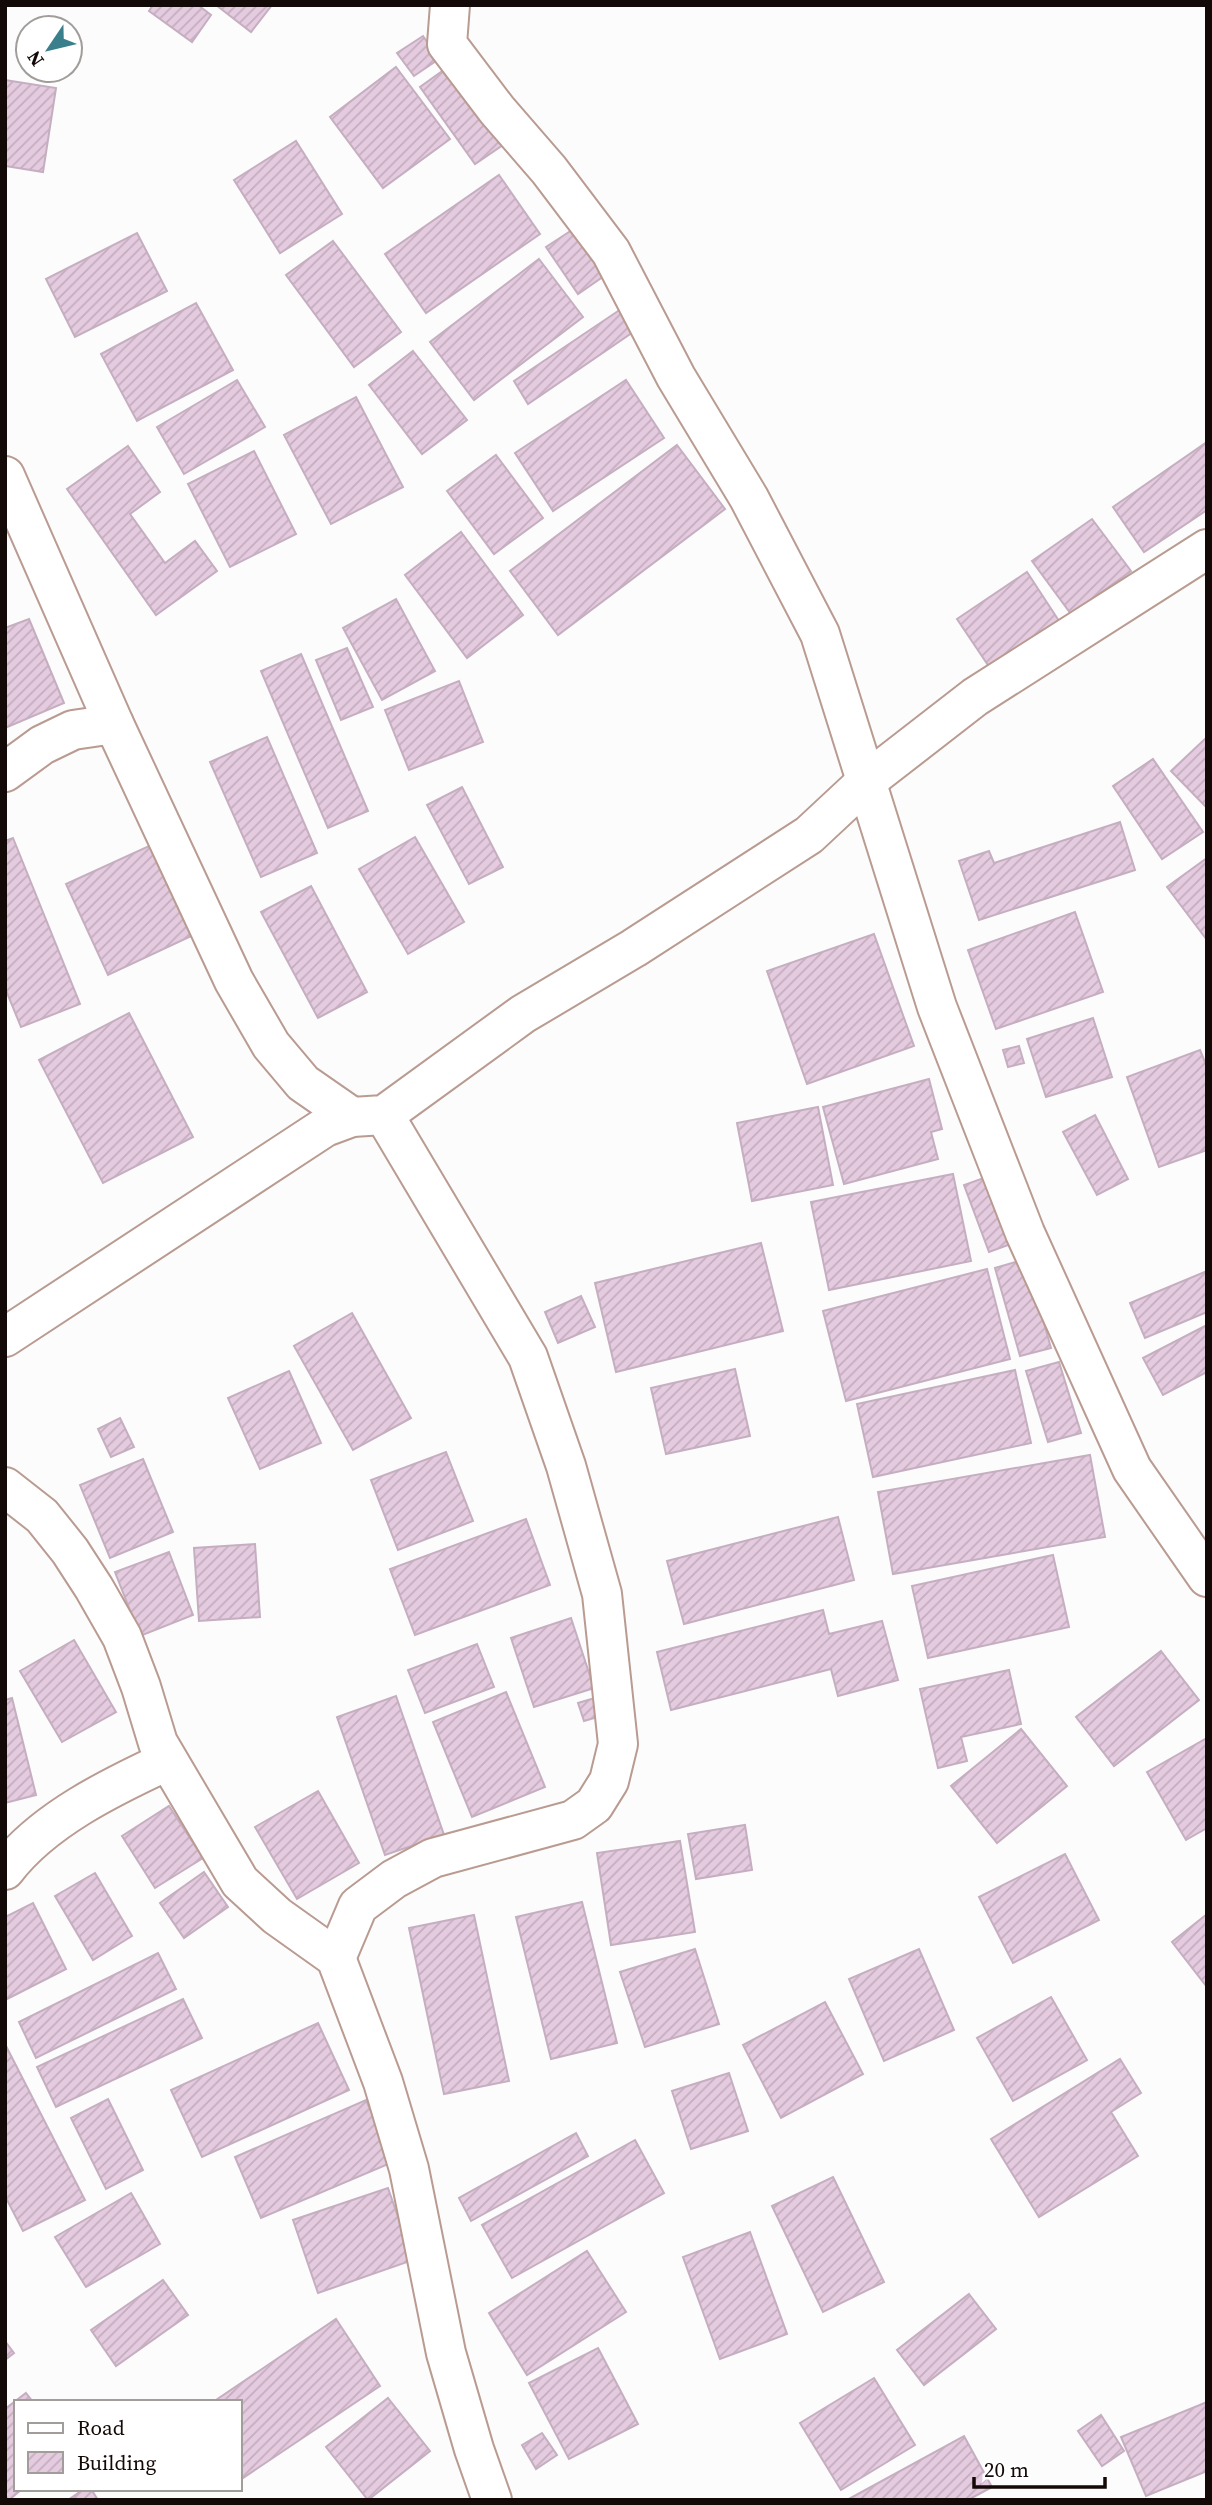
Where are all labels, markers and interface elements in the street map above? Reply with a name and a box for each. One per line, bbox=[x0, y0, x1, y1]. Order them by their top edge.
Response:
north arrow bbox=[14, 14, 84, 84]
text: N bbox=[20, 45, 50, 72]
legend bbox=[14, 2400, 242, 2491]
text: Road bbox=[77, 2413, 125, 2442]
scale bar bbox=[974, 2446, 1105, 2490]
text: Building bbox=[77, 2448, 156, 2477]
text: 20 m bbox=[984, 2455, 1029, 2484]

